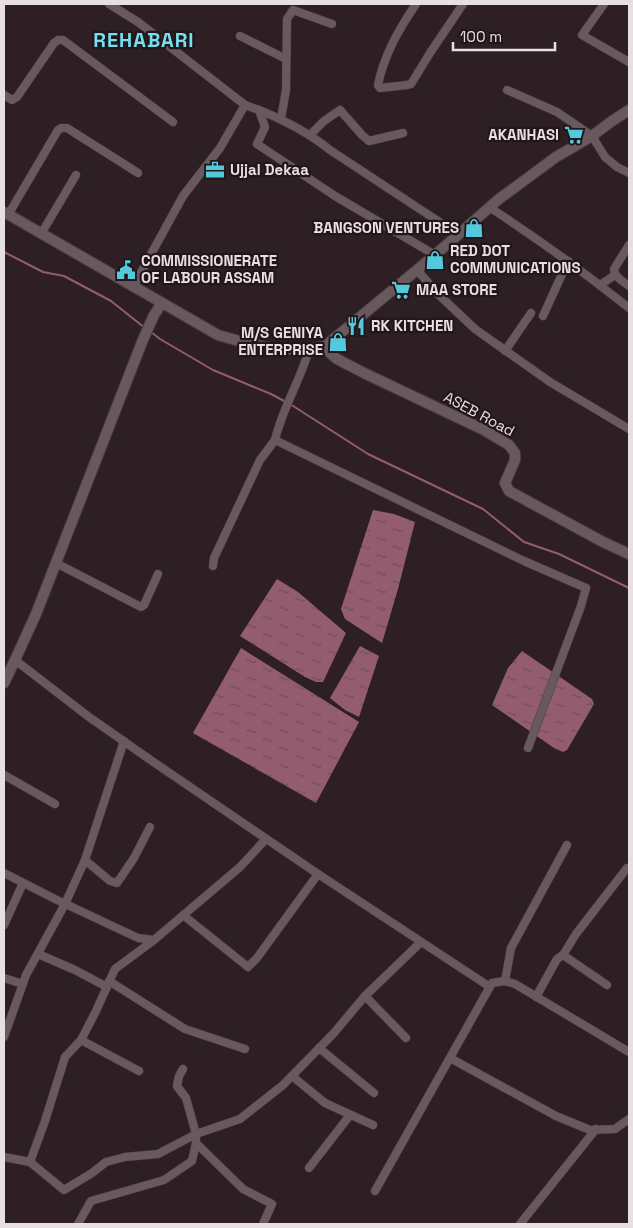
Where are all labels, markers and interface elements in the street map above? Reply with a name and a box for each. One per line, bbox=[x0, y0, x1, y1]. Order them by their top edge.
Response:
scale bar bbox=[453, 20, 556, 52]
district label: REHABARI bbox=[93, 27, 195, 53]
text: 100 m bbox=[460, 27, 502, 46]
supermarket icon: AKANHASI bbox=[563, 124, 585, 146]
place label: AKANHASI bbox=[488, 125, 559, 144]
office icon: Ujjal Dekaa bbox=[204, 159, 226, 181]
place label: Ujjal Dekaa bbox=[230, 160, 309, 179]
shop icon: BANGSON VENTURES bbox=[463, 217, 485, 239]
place label: BANGSON VENTURES bbox=[313, 218, 459, 237]
place label: RED DOT COMMUNICATIONS bbox=[450, 241, 581, 277]
shop icon: RED DOT COMMUNICATIONS bbox=[424, 249, 446, 271]
place label: COMMISSIONERATE OF LABOUR ASSAM bbox=[141, 251, 277, 287]
public building icon: COMMISSIONERATE OF LABOUR ASSAM bbox=[115, 259, 137, 281]
supermarket icon: MAA STORE bbox=[390, 279, 412, 301]
place label: MAA STORE bbox=[416, 280, 497, 299]
restaurant icon: RK KITCHEN bbox=[345, 315, 367, 337]
place label: RK KITCHEN bbox=[371, 316, 453, 335]
place label: M/S GENIYA ENTERPRISE bbox=[238, 323, 323, 359]
shop icon: M/S GENIYA ENTERPRISE bbox=[327, 331, 349, 353]
street label: ASEB Road bbox=[440, 387, 518, 440]

